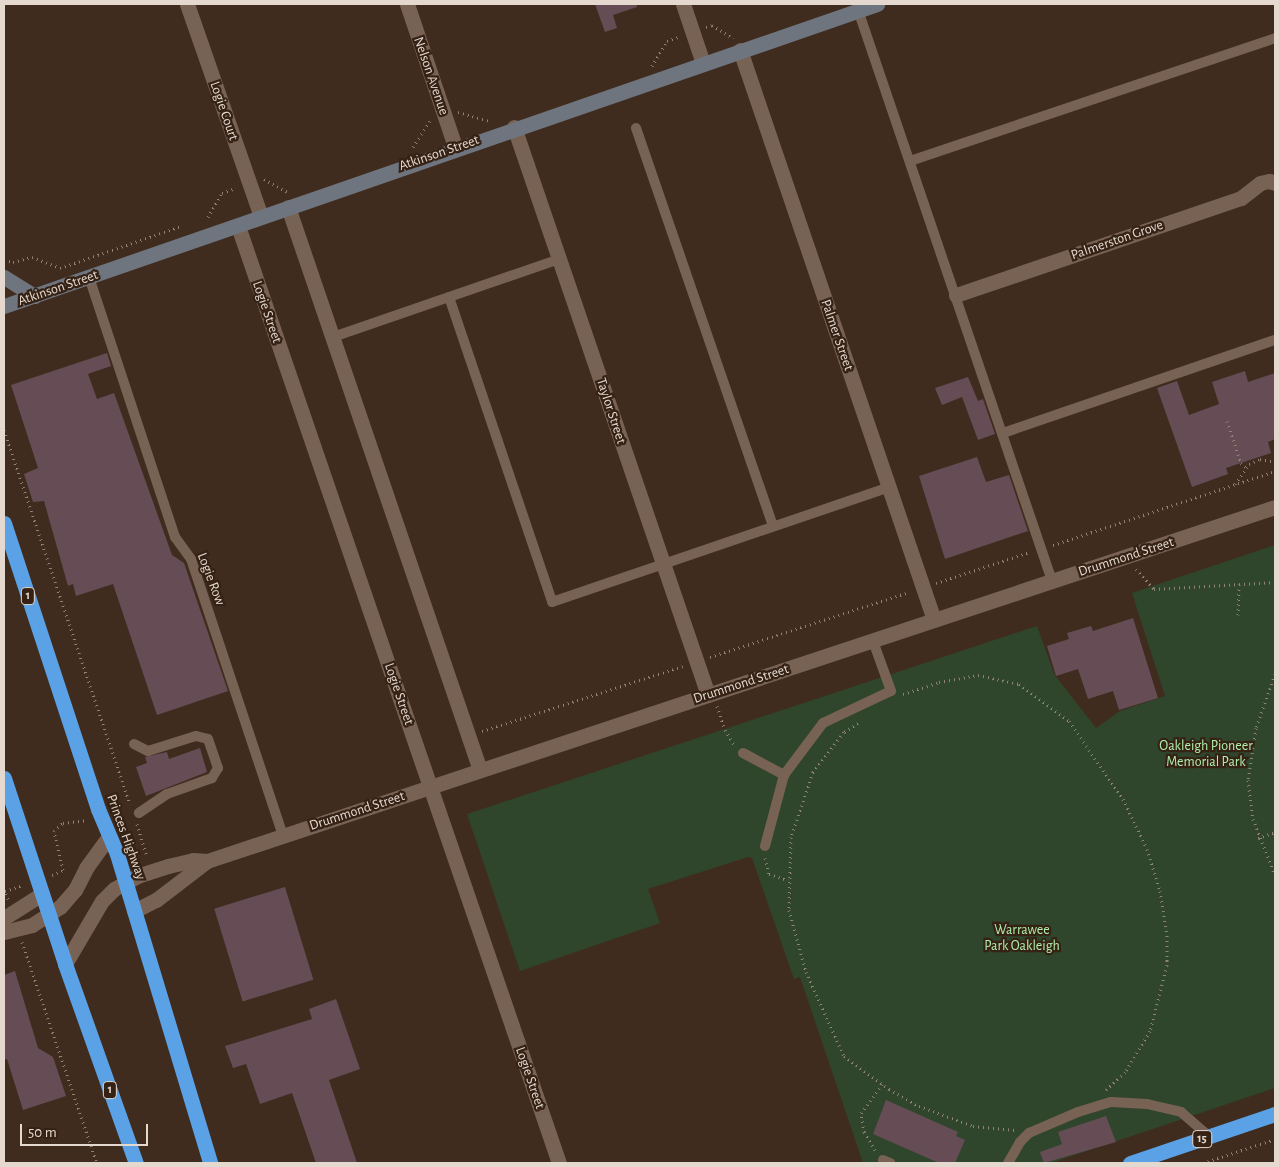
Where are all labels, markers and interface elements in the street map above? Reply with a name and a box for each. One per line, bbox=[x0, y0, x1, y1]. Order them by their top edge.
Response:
street label: Nelson Avenue bbox=[410, 35, 452, 117]
street label: Logie Court bbox=[206, 79, 242, 143]
street label: Atkinson Street bbox=[397, 131, 481, 175]
street label: Palmerston Grove bbox=[1069, 216, 1165, 264]
street label: Atkinson Street bbox=[16, 266, 100, 310]
street label: Logie Street bbox=[249, 279, 285, 345]
street label: Palmer Street bbox=[817, 297, 857, 373]
street label: Taylor Street bbox=[592, 376, 630, 446]
street label: Drummond Street bbox=[1076, 534, 1176, 580]
street label: Logie Row bbox=[193, 550, 229, 608]
road number: 1 bbox=[20, 586, 36, 606]
street label: Logie Street bbox=[381, 661, 417, 727]
street label: Drummond Street bbox=[691, 661, 791, 707]
park label: Oakleigh Pioneer Memorial Park bbox=[1159, 738, 1253, 770]
street label: Drummond Street bbox=[307, 788, 407, 834]
street label: Princes Highway bbox=[103, 792, 149, 882]
park label: Warrawee Park Oakleigh bbox=[984, 922, 1060, 954]
street label: Logie Street bbox=[512, 1045, 548, 1111]
road number: 1 bbox=[102, 1080, 118, 1100]
scale bar bbox=[22, 1114, 150, 1146]
text: 50 m bbox=[28, 1125, 57, 1140]
road number: 15 bbox=[1192, 1130, 1212, 1148]

